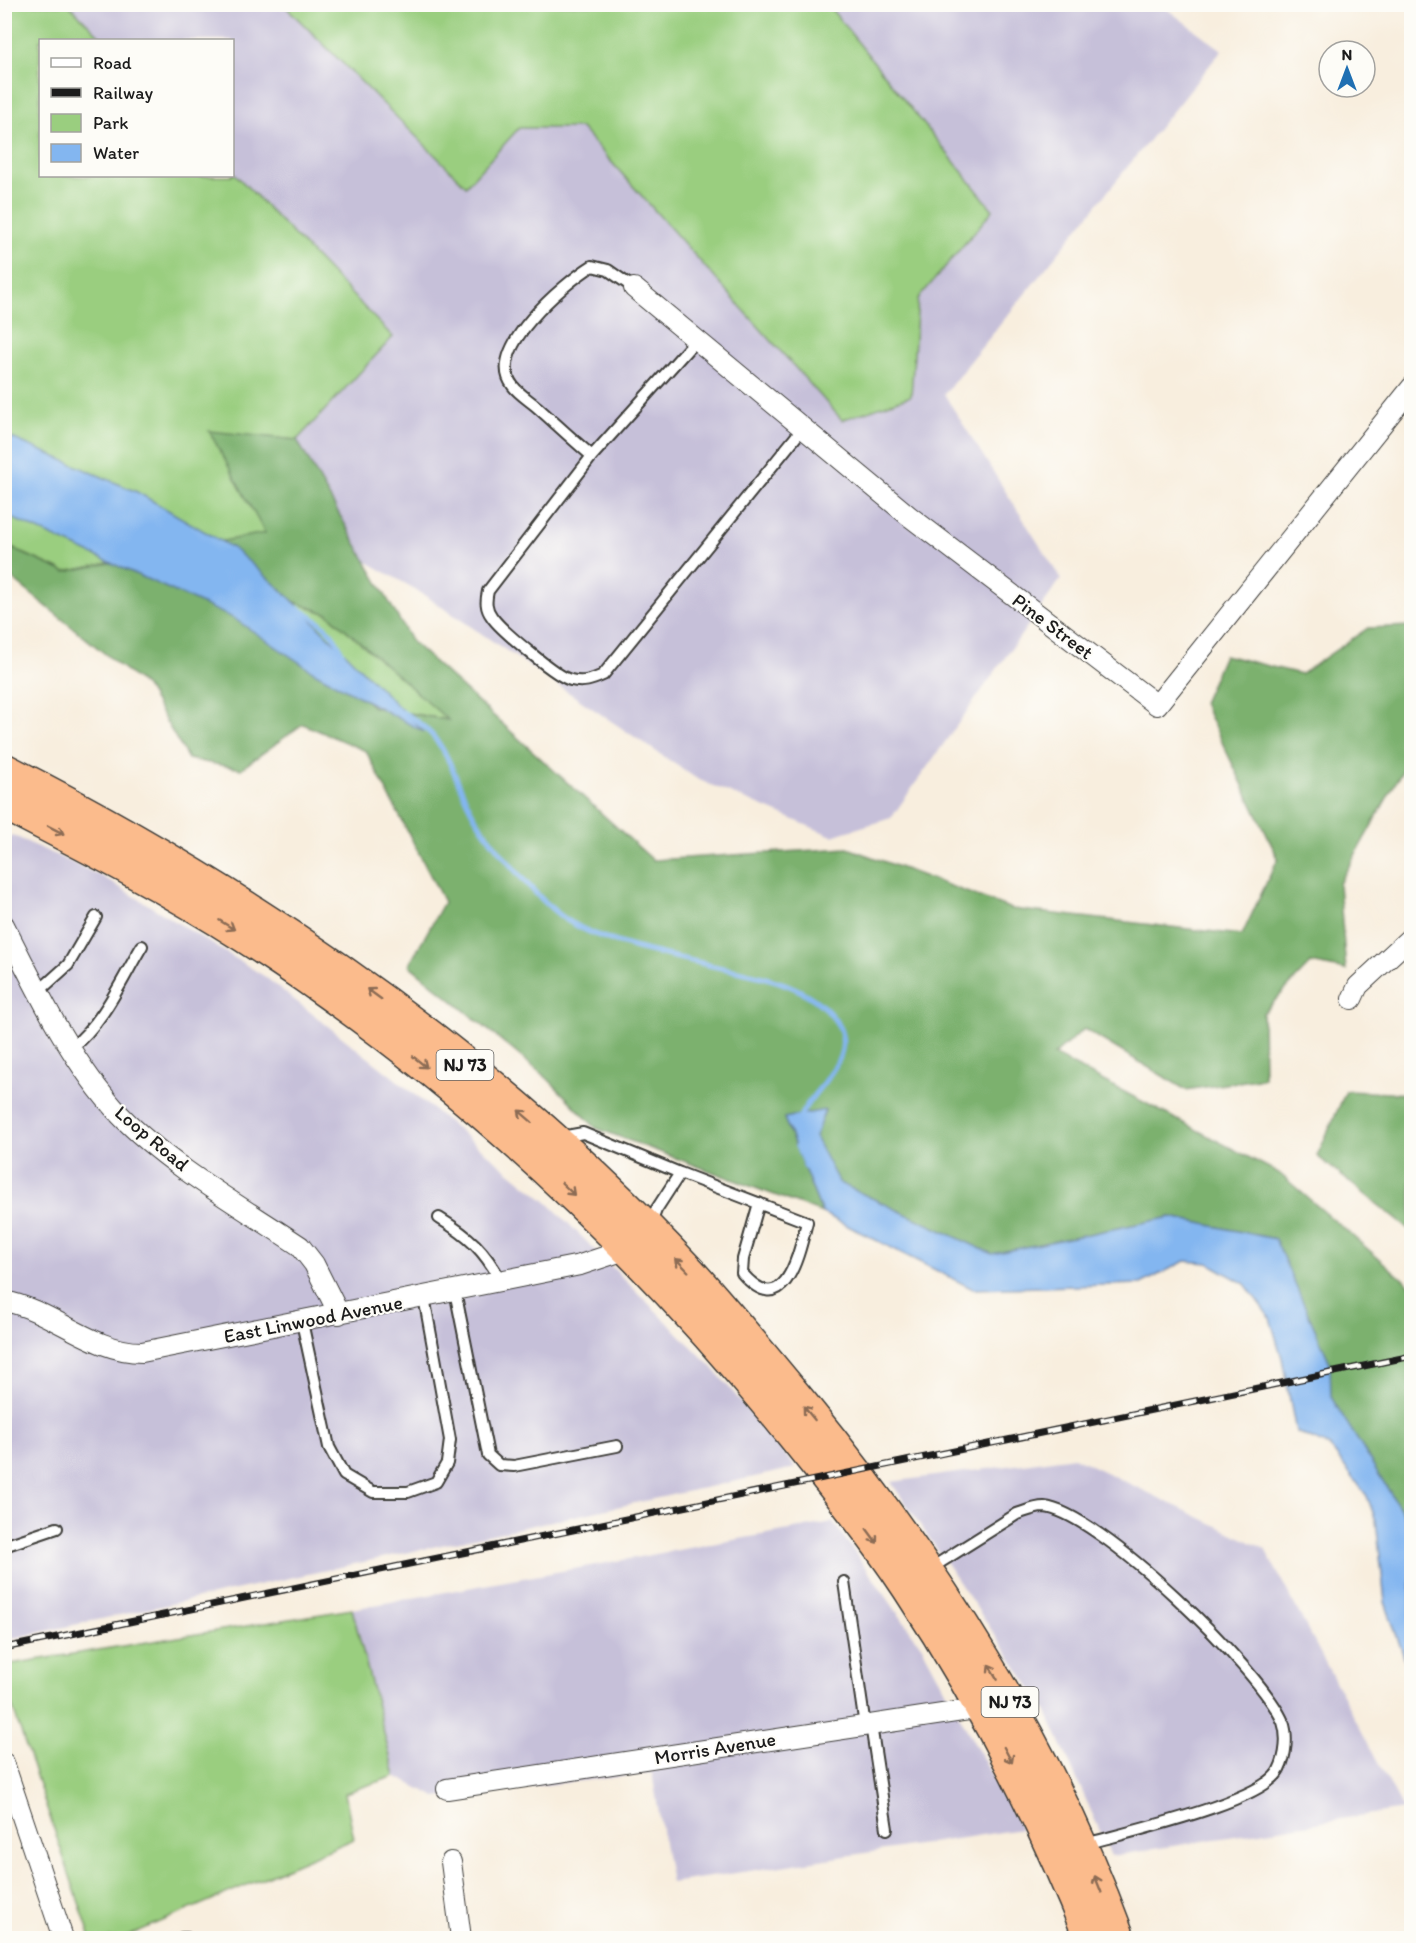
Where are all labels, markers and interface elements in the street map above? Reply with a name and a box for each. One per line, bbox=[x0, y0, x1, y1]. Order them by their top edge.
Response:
legend bbox=[39, 39, 234, 177]
north arrow bbox=[1317, 39, 1377, 99]
text: N bbox=[1342, 45, 1352, 64]
text: Road bbox=[93, 52, 132, 74]
text: Railway bbox=[93, 82, 154, 104]
text: Park bbox=[93, 112, 128, 134]
text: Water bbox=[93, 142, 139, 164]
street label: Pine Street bbox=[1008, 588, 1098, 664]
one-way arrow bbox=[47, 824, 65, 836]
one-way arrow bbox=[218, 919, 235, 931]
one-way arrow bbox=[366, 987, 382, 1000]
road number: NJ 73 bbox=[436, 1050, 494, 1080]
one-way arrow bbox=[412, 1055, 428, 1068]
street label: Loop Road bbox=[110, 1100, 194, 1176]
one-way arrow bbox=[518, 1109, 533, 1123]
one-way arrow bbox=[560, 1182, 575, 1196]
one-way arrow bbox=[674, 1258, 689, 1273]
street label: East Linwood Avenue bbox=[222, 1290, 404, 1348]
one-way arrow bbox=[802, 1405, 815, 1421]
one-way arrow bbox=[866, 1528, 878, 1544]
one-way arrow bbox=[986, 1664, 998, 1681]
road number: NJ 73 bbox=[982, 1687, 1038, 1717]
street label: Morris Avenue bbox=[653, 1727, 777, 1769]
one-way arrow bbox=[1003, 1746, 1014, 1764]
one-way arrow bbox=[1092, 1875, 1103, 1894]

